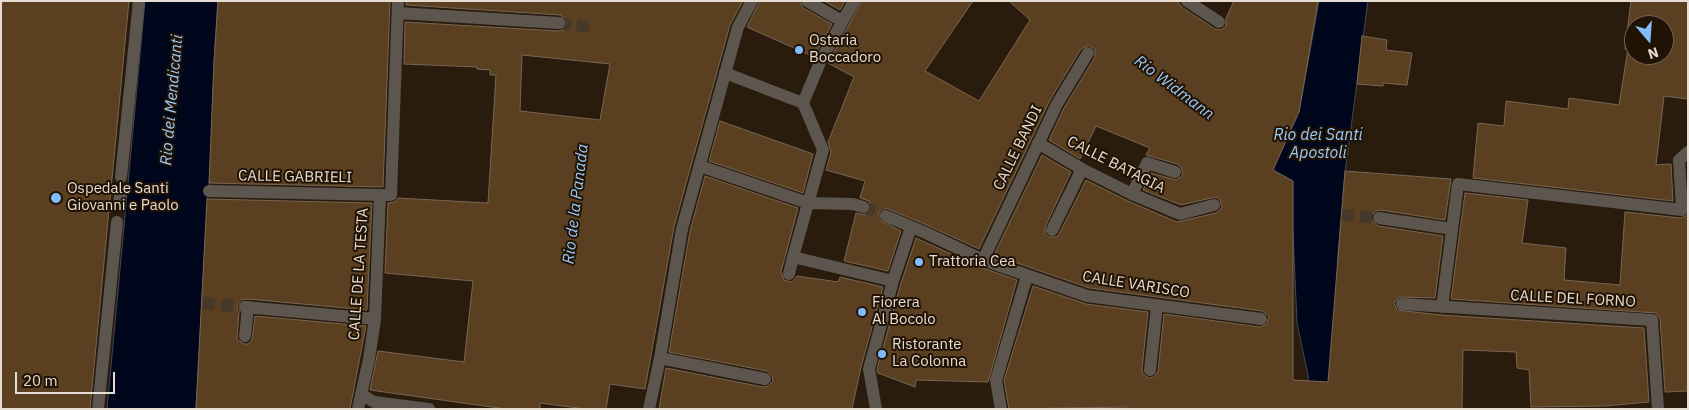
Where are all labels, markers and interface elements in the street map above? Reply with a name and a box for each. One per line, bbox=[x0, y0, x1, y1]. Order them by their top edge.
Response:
north arrow bbox=[1624, 15, 1674, 65]
place label: Ostaria Boccadoro bbox=[809, 32, 881, 67]
water label: Rio dei Mendicanti bbox=[157, 34, 187, 166]
text: N bbox=[1646, 43, 1661, 63]
marker: Ostaria Boccadoro bbox=[793, 44, 805, 56]
water label: Rio Widmann bbox=[1130, 52, 1218, 124]
street label: CALLE BANDI bbox=[990, 103, 1046, 193]
water label: Rio dei Santi Apostoli bbox=[1273, 125, 1363, 163]
street label: CALLE BATAGIA bbox=[1064, 133, 1168, 197]
water label: Rio de la Panada bbox=[559, 143, 593, 265]
street label: CALLE GABRIELI bbox=[238, 167, 352, 187]
place label: Ospedale Santi Giovanni e Paolo bbox=[67, 180, 179, 215]
marker: Ospedale Santi Giovanni e Paolo bbox=[49, 191, 63, 205]
street label: CALLE DE LA TESTA bbox=[345, 207, 373, 341]
place label: Trattoria Cea bbox=[929, 253, 1015, 271]
marker: Trattoria Cea bbox=[913, 256, 925, 268]
street label: CALLE VARISCO bbox=[1081, 268, 1191, 302]
street label: CALLE DEL FORNO bbox=[1510, 287, 1636, 311]
place label: Fiorera Al Bocolo bbox=[872, 294, 936, 329]
marker: Fiorera Al Bocolo bbox=[856, 306, 868, 318]
place label: Ristorante La Colonna bbox=[892, 336, 966, 371]
marker: Ristorante La Colonna bbox=[876, 348, 888, 360]
scale bar bbox=[18, 362, 118, 394]
text: 20 m bbox=[23, 371, 58, 390]

